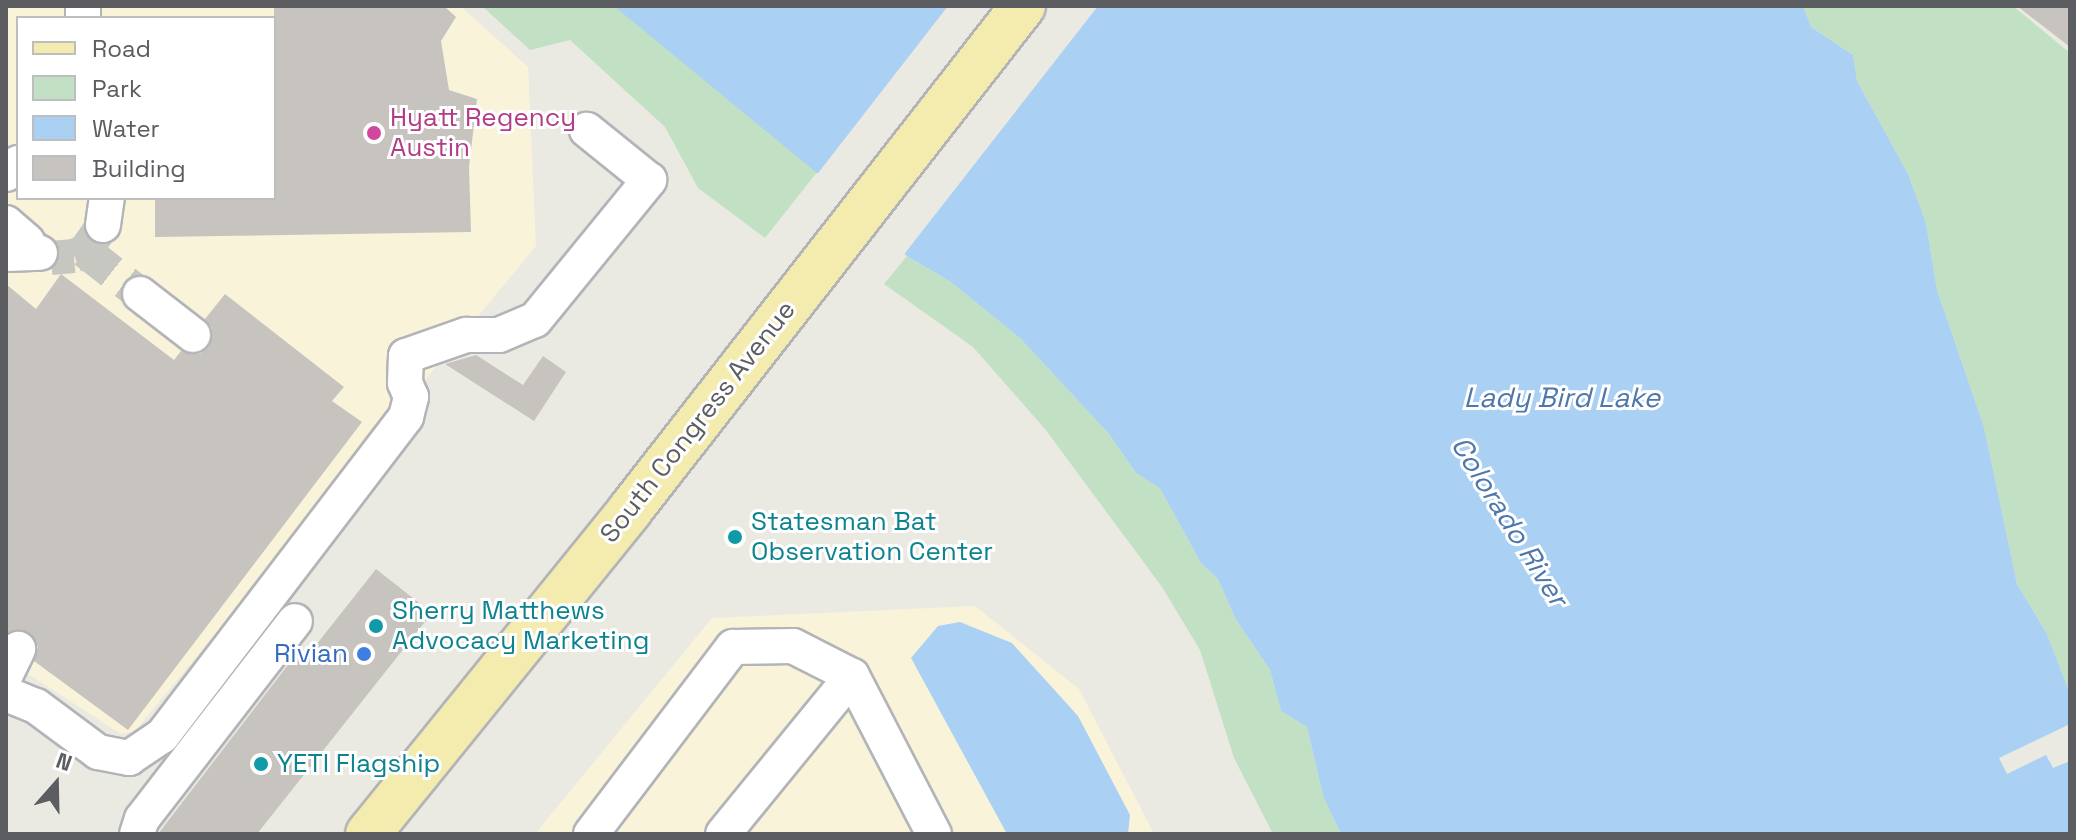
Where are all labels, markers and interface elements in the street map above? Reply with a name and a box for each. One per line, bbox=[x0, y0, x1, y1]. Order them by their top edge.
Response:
legend bbox=[16, 16, 276, 200]
text: Road bbox=[92, 33, 151, 64]
text: Park bbox=[92, 73, 142, 104]
place label: Hyatt Regency Austin bbox=[390, 102, 576, 164]
text: Water bbox=[92, 113, 160, 144]
marker: Hyatt Regency Austin bbox=[365, 124, 383, 142]
text: Building bbox=[92, 153, 186, 184]
street label: South Congress Avenue bbox=[594, 295, 802, 549]
water label: Lady Bird Lake bbox=[1464, 380, 1660, 414]
water label: Colorado River bbox=[1444, 430, 1576, 612]
place label: Statesman Bat Observation Center bbox=[751, 506, 993, 568]
marker: Statesman Bat Observation Center bbox=[726, 528, 744, 546]
place label: Sherry Matthews Advocacy Marketing bbox=[392, 595, 649, 656]
marker: Sherry Matthews Advocacy Marketing bbox=[367, 617, 385, 635]
place label: Rivian bbox=[274, 638, 348, 670]
marker: Rivian bbox=[355, 645, 373, 663]
north arrow bbox=[16, 744, 96, 824]
text: N bbox=[52, 746, 76, 777]
place label: YETI Flagship bbox=[277, 748, 440, 780]
marker: YETI Flagship bbox=[252, 755, 270, 773]

